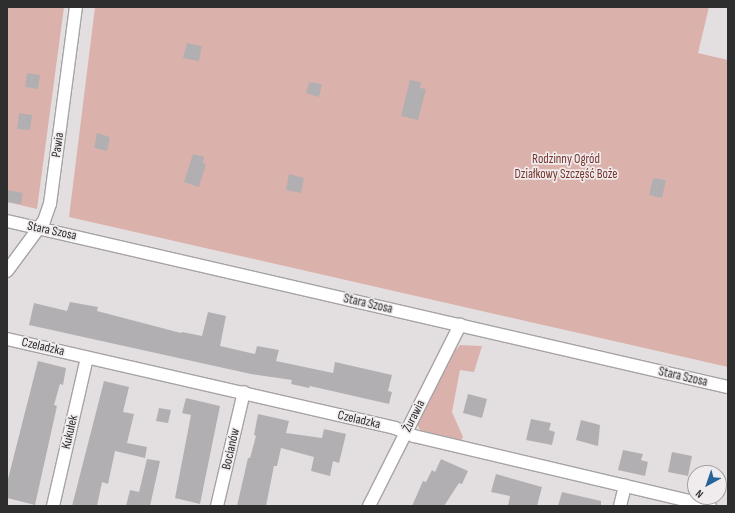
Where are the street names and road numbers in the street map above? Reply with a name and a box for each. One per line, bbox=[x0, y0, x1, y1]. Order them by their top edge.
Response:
street label: Pawia bbox=[49, 132, 67, 158]
street label: Stara Szosa bbox=[26, 218, 78, 244]
street label: Stara Szosa bbox=[342, 291, 394, 317]
street label: Czeladzka bbox=[20, 335, 66, 359]
street label: Stara Szosa bbox=[657, 364, 709, 390]
street label: Żurawia bbox=[399, 397, 429, 435]
street label: Czeladzka bbox=[336, 408, 382, 432]
street label: Kukułek bbox=[59, 414, 81, 450]
street label: Bocianów bbox=[219, 427, 243, 471]

